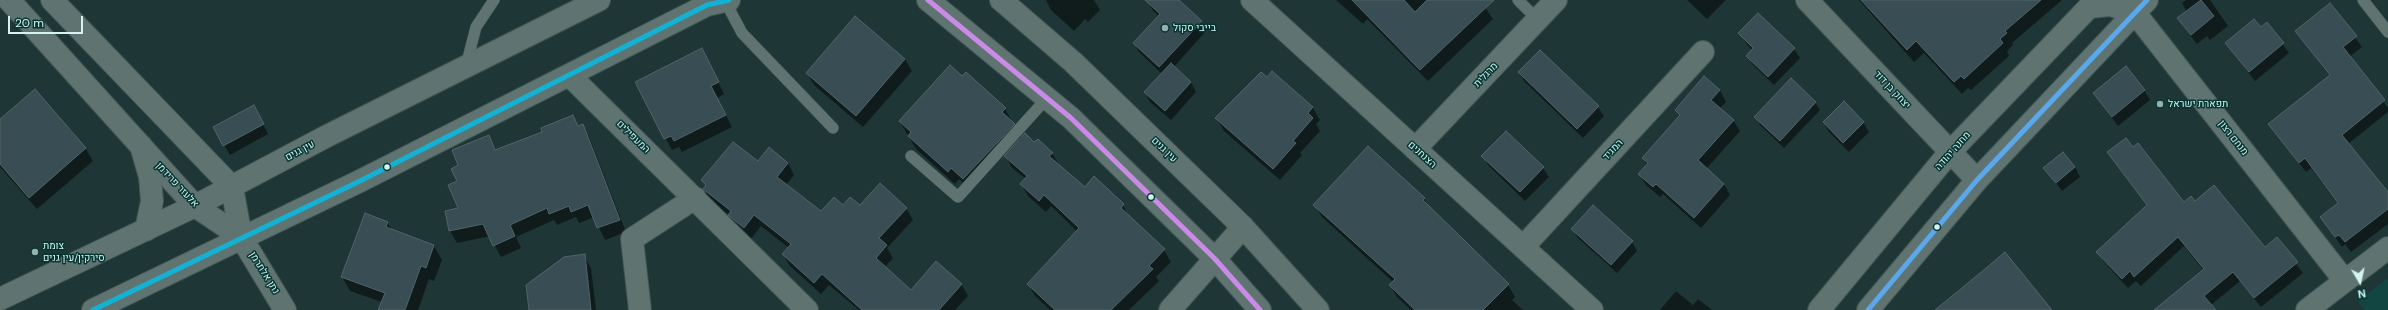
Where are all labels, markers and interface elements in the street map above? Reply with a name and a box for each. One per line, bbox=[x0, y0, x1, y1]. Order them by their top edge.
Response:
scale bar bbox=[10, 8, 85, 34]
text: 20 m bbox=[15, 15, 44, 31]
place label: בייבי סקול bbox=[1173, 22, 1216, 34]
marker: בייבי סקול bbox=[1160, 23, 1170, 33]
street label: מרגלית bbox=[1472, 60, 1500, 90]
street label: יצחק בן דוד bbox=[1871, 69, 1913, 111]
place label: תפארת ישראל bbox=[2168, 98, 2228, 110]
marker: תפארת ישראל bbox=[2155, 99, 2165, 109]
street label: המעפילים bbox=[614, 118, 652, 156]
street label: מנחם רצון bbox=[2216, 118, 2250, 158]
street label: מחנה יהודה bbox=[1933, 129, 1973, 173]
street label: עין גנים bbox=[1149, 135, 1179, 165]
street label: המגיד bbox=[1600, 137, 1626, 163]
street label: עין גנים bbox=[283, 138, 317, 164]
street label: הצנחנים bbox=[1405, 139, 1439, 171]
street label: אלעזר פרידמן bbox=[153, 160, 201, 210]
unlabelled marker bbox=[382, 162, 392, 172]
unlabelled marker bbox=[1146, 192, 1156, 202]
unlabelled marker bbox=[1932, 222, 1942, 232]
place label: צומת סירקין/עין גנים bbox=[43, 240, 105, 264]
marker: צומת סירקין/עין גנים bbox=[30, 247, 40, 257]
street label: נתן אלתרמן bbox=[246, 250, 282, 296]
north arrow bbox=[2340, 262, 2380, 302]
text: N bbox=[2357, 286, 2367, 301]

